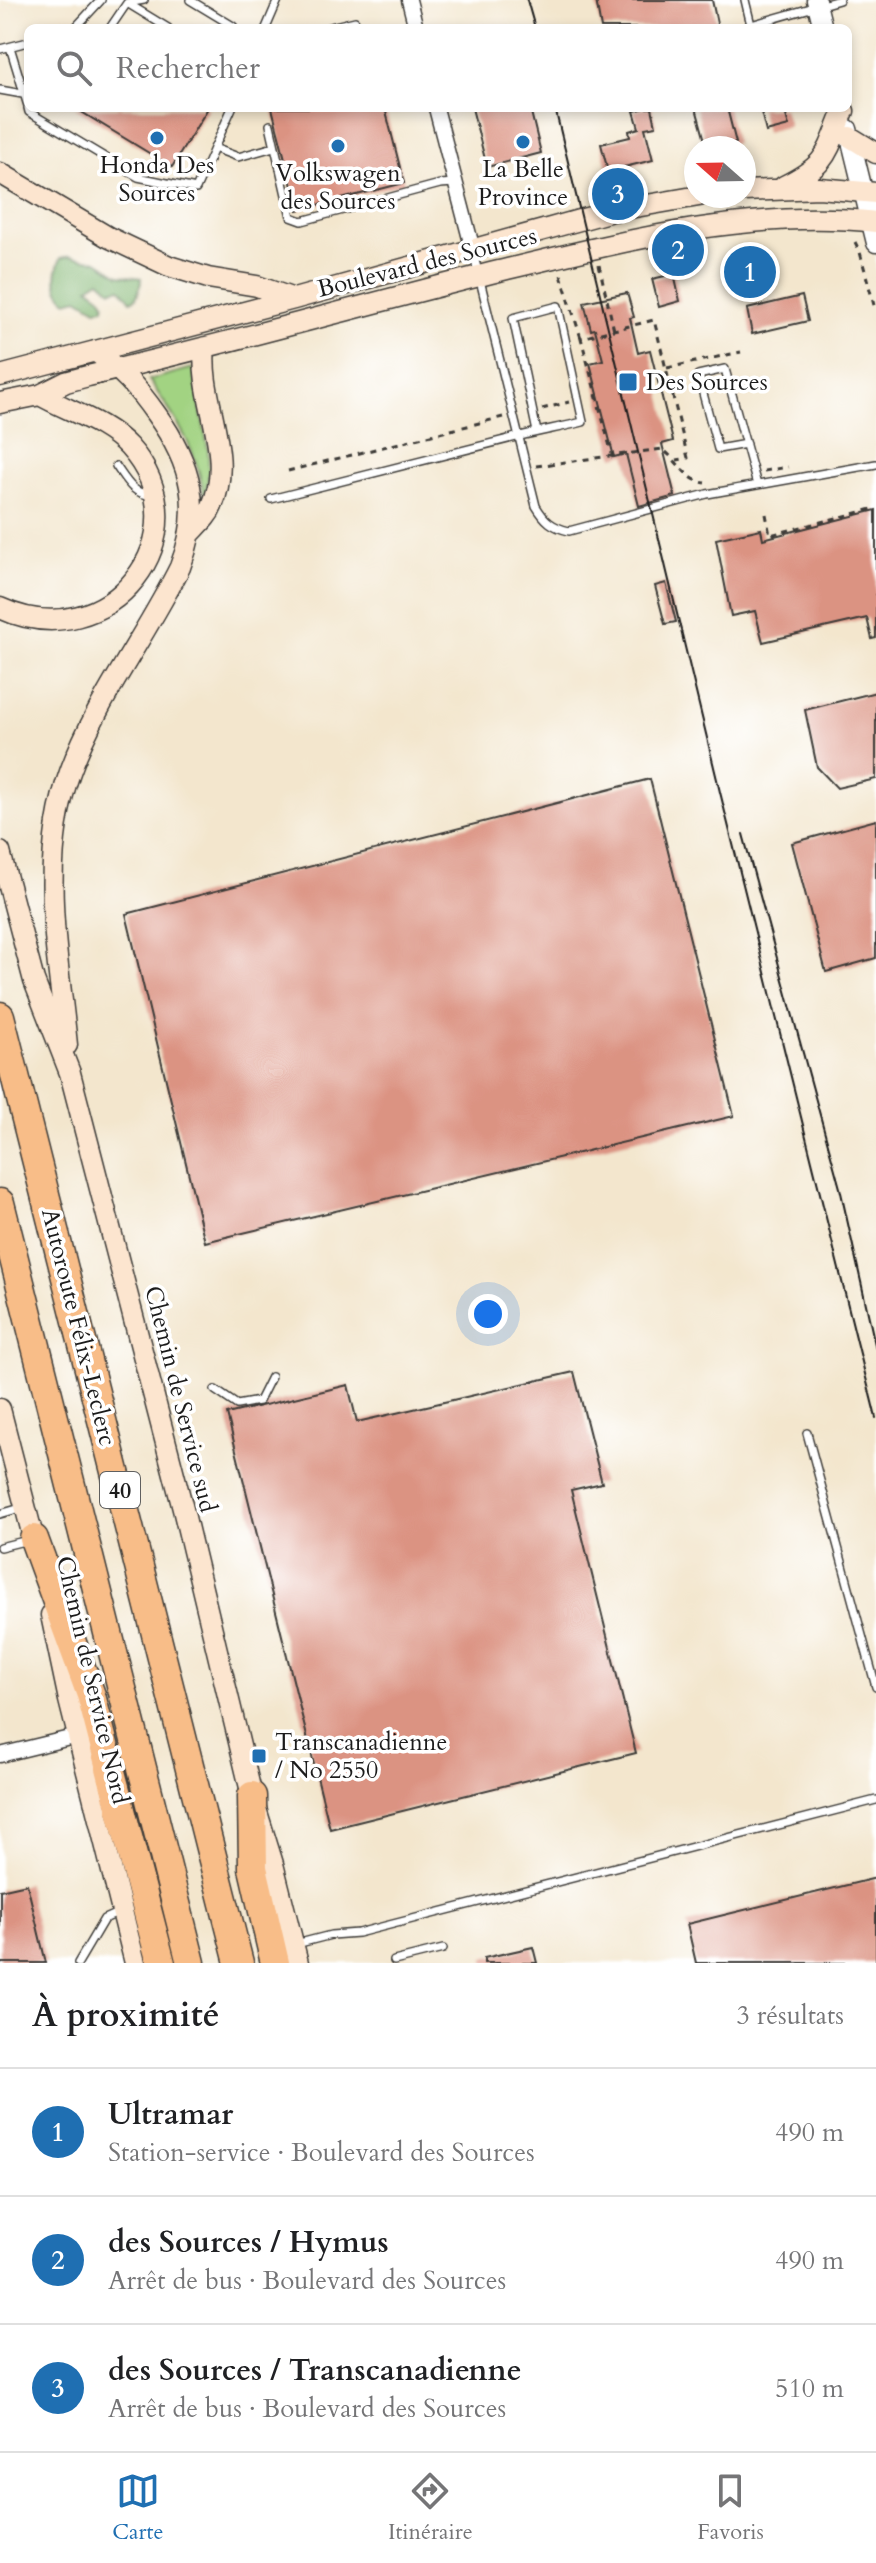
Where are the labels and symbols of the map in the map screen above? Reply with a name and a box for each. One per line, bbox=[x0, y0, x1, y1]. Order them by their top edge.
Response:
marker: Honda Des Sources bbox=[148, 129, 166, 147]
marker: La Belle Province bbox=[514, 133, 532, 151]
north arrow bbox=[684, 136, 756, 208]
marker: Volkswagen des Sources bbox=[329, 137, 347, 155]
place label: Honda Des Sources bbox=[100, 149, 214, 210]
place label: La Belle Province bbox=[478, 153, 568, 214]
place label: Volkswagen des Sources bbox=[275, 157, 401, 218]
pin: 3 bbox=[592, 164, 644, 224]
street label: Boulevard des Sources bbox=[314, 219, 540, 306]
pin: 2 bbox=[652, 220, 704, 280]
pin: 1 bbox=[724, 242, 776, 302]
place label: Des Sources bbox=[646, 366, 768, 399]
marker: Des Sources bbox=[617, 371, 639, 393]
street label: Autoroute Félix-Leclerc bbox=[33, 1205, 124, 1449]
street label: Chemin de Service sud bbox=[136, 1282, 225, 1516]
your location bbox=[468, 1294, 508, 1334]
road number: 40 bbox=[100, 1472, 140, 1508]
street label: Chemin de Service Nord bbox=[48, 1553, 137, 1808]
place label: Transcanadienne / No 2550 bbox=[275, 1726, 447, 1787]
marker: Transcanadienne / No 2550 bbox=[250, 1747, 268, 1765]

